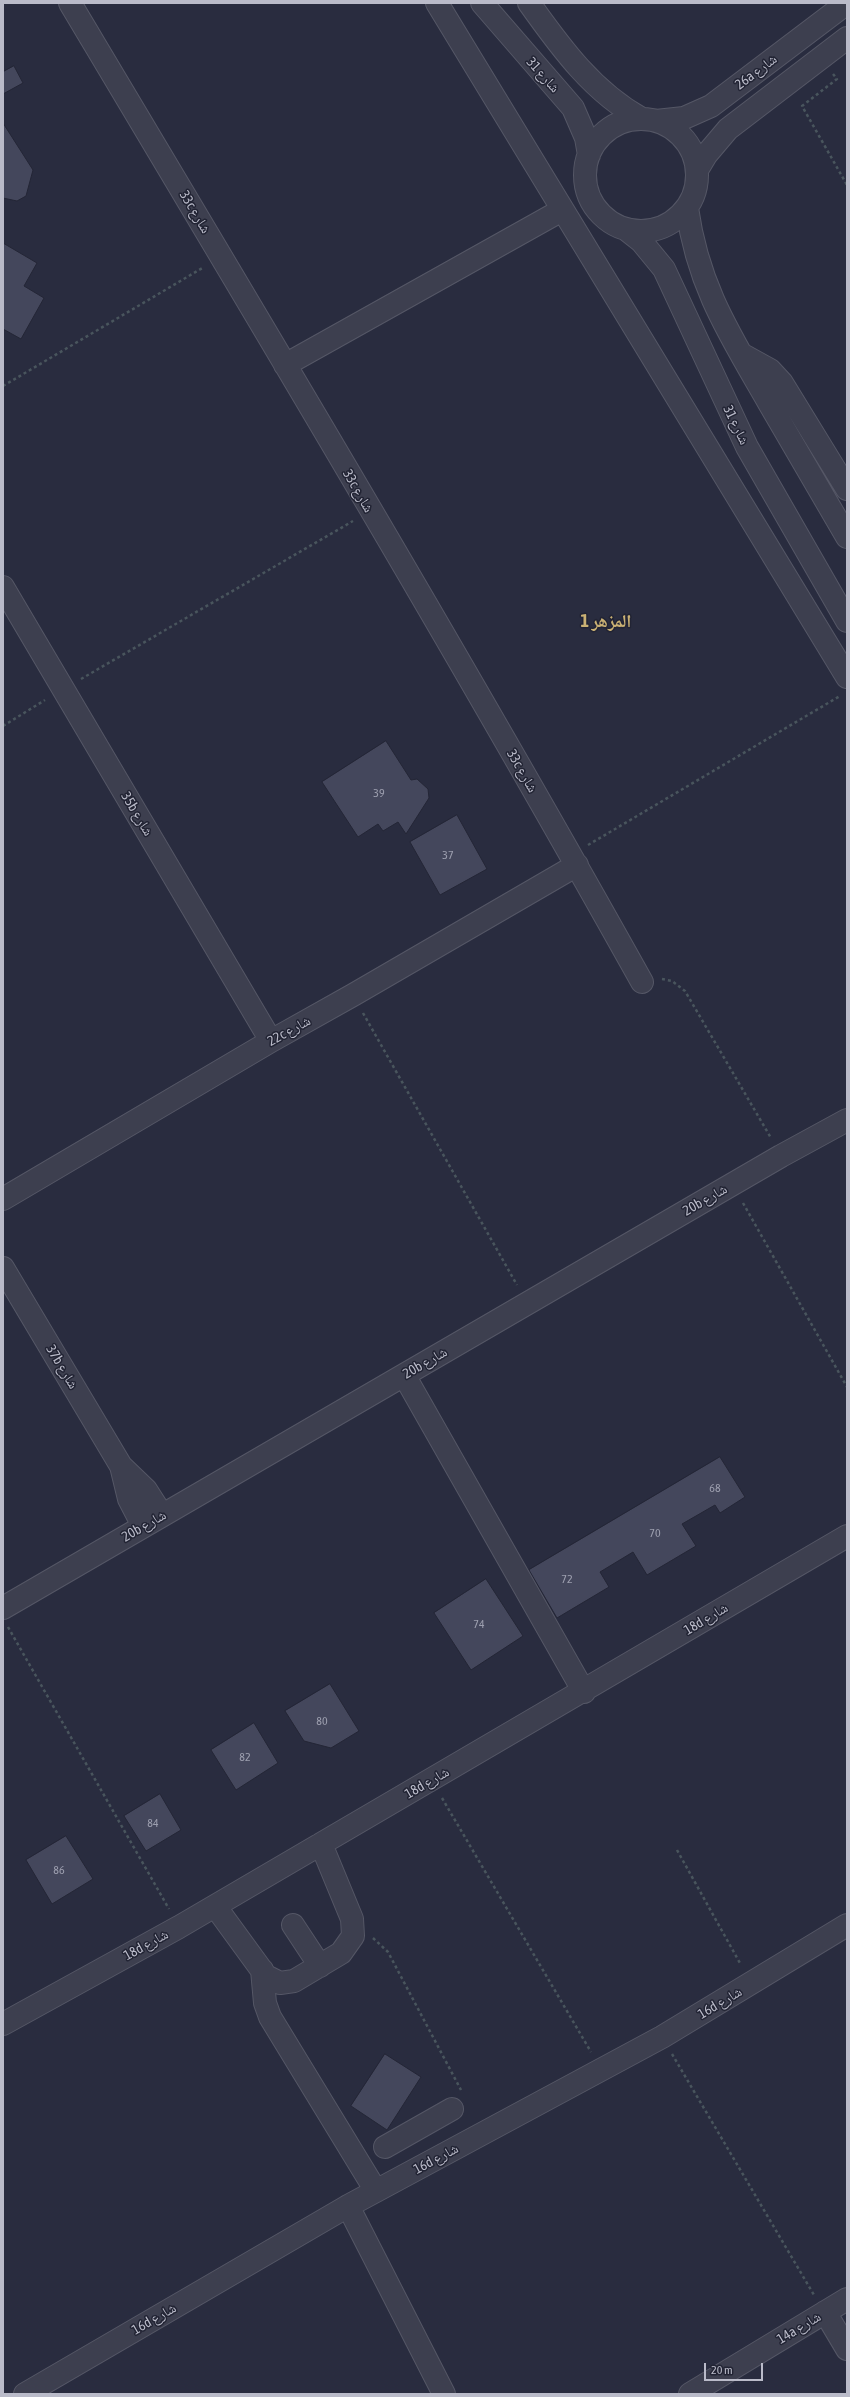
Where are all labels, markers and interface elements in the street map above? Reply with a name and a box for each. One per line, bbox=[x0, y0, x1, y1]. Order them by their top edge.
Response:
street label: 26a شارع bbox=[732, 51, 780, 93]
street label: شارع 31 bbox=[523, 54, 563, 96]
street label: 33c شارع bbox=[176, 188, 214, 236]
street label: شارع 31 bbox=[719, 403, 753, 447]
street label: 33c شارع bbox=[339, 467, 377, 515]
district label: المزهر 1 bbox=[581, 610, 631, 632]
street label: 33c شارع bbox=[503, 747, 541, 795]
house number: 39 bbox=[373, 786, 385, 800]
street label: 35b شارع bbox=[117, 789, 157, 839]
house number: 37 bbox=[442, 848, 454, 862]
street label: 22c شارع bbox=[264, 1012, 314, 1050]
street label: 20b شارع bbox=[680, 1181, 730, 1219]
street label: 37b شارع bbox=[42, 1342, 82, 1392]
street label: 20b شارع bbox=[400, 1344, 450, 1382]
house number: 68 bbox=[709, 1481, 721, 1495]
street label: 20b شارع bbox=[119, 1507, 169, 1545]
house number: 70 bbox=[649, 1526, 661, 1540]
house number: 72 bbox=[561, 1572, 573, 1586]
street label: 18d شارع bbox=[681, 1599, 731, 1639]
house number: 74 bbox=[473, 1617, 485, 1631]
house number: 80 bbox=[316, 1714, 328, 1728]
house number: 82 bbox=[239, 1750, 251, 1764]
street label: 18d شارع bbox=[402, 1764, 452, 1802]
house number: 84 bbox=[147, 1816, 159, 1830]
house number: 86 bbox=[53, 1863, 65, 1877]
street label: 18d شارع bbox=[121, 1926, 171, 1964]
street label: 16d شارع bbox=[695, 1983, 745, 2023]
street label: 16d شارع bbox=[411, 2140, 461, 2178]
street label: 16d شارع bbox=[129, 2300, 179, 2338]
street label: 14a شارع bbox=[774, 2308, 824, 2348]
scale bar bbox=[706, 2355, 765, 2381]
text: 20 m bbox=[711, 2363, 733, 2377]

